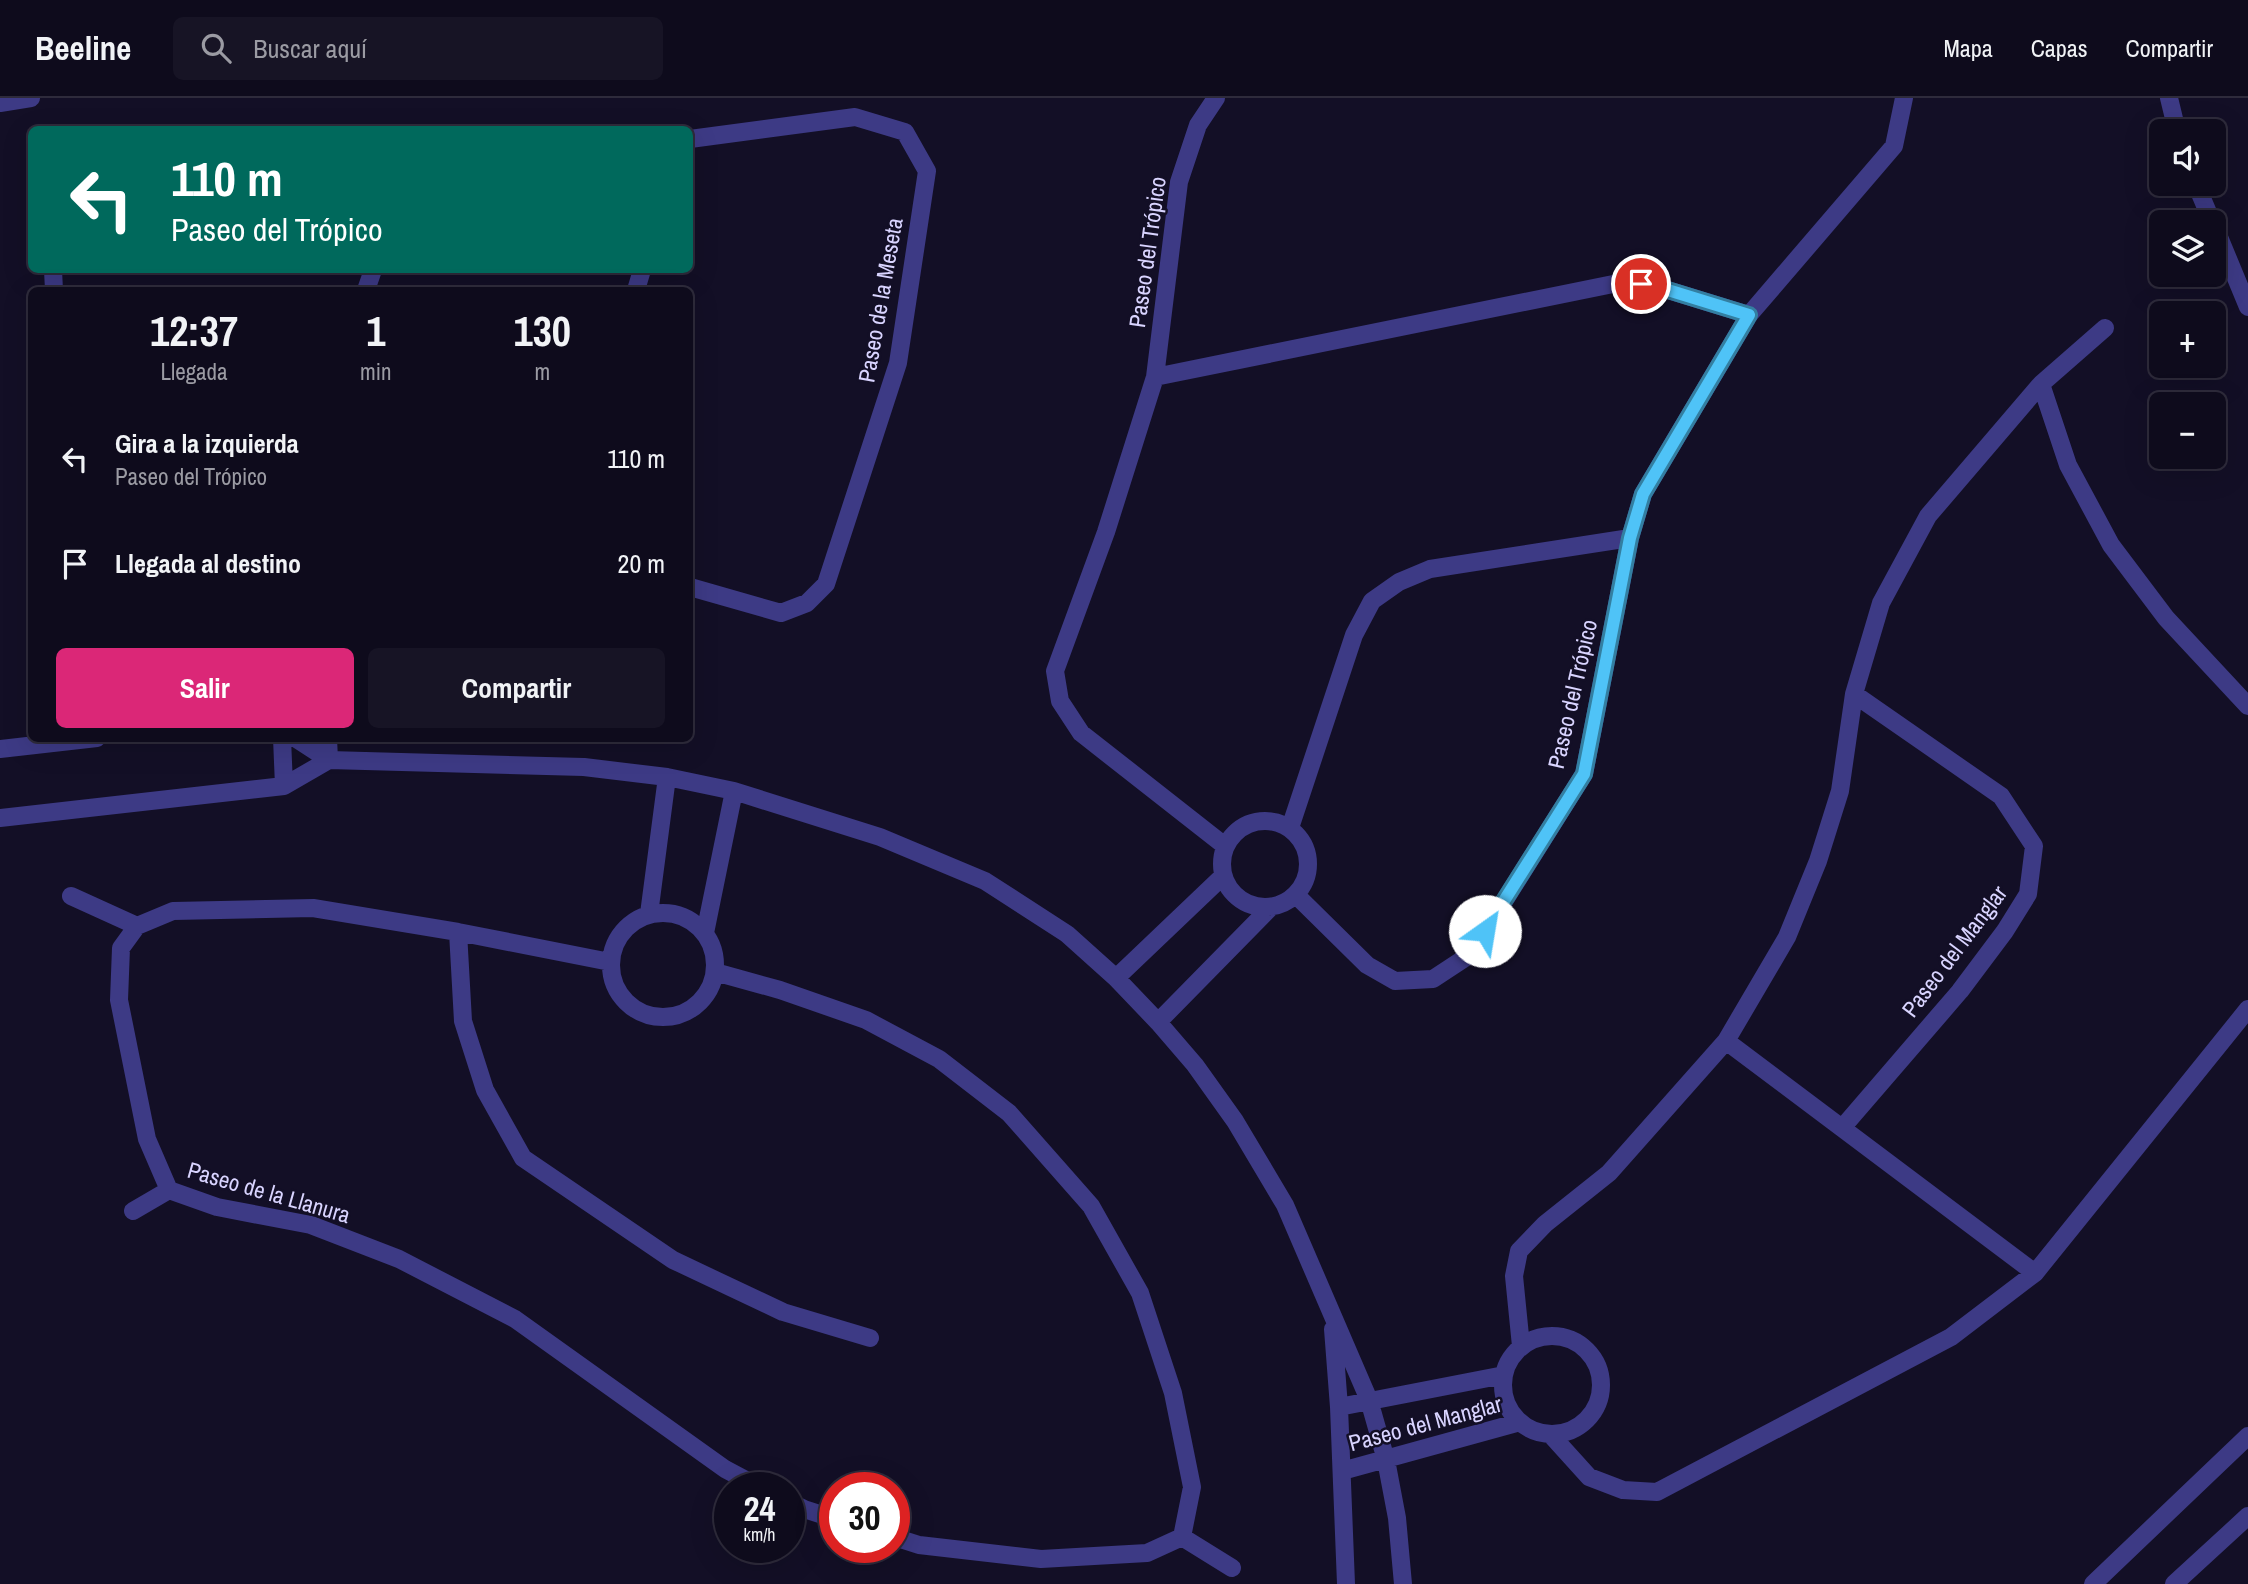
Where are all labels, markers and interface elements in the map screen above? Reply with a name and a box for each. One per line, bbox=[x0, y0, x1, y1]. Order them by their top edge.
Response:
search box bbox=[173, 17, 663, 80]
text: Beeline bbox=[35, 26, 131, 70]
icon: search bbox=[197, 29, 235, 67]
text: Buscar aquí bbox=[253, 31, 367, 66]
text: Mapa bbox=[1943, 32, 1993, 64]
text: Capas bbox=[2031, 32, 2088, 64]
text: Compartir bbox=[2126, 32, 2213, 64]
map controls bbox=[2149, 119, 2226, 469]
button: sound bbox=[2149, 119, 2226, 196]
text: 110 m bbox=[171, 145, 283, 211]
icon: left bbox=[56, 154, 147, 245]
street label: Paseo del Trópico bbox=[1121, 175, 1173, 329]
text: Paseo del Trópico bbox=[171, 208, 383, 251]
button: layers bbox=[2149, 210, 2226, 287]
street label: Paseo de la Meseta bbox=[850, 215, 910, 385]
pin bbox=[1611, 254, 1671, 314]
icon: arrive bbox=[1622, 265, 1660, 303]
button: + bbox=[2149, 301, 2226, 378]
text: 12:37 bbox=[150, 303, 238, 359]
text: 1 bbox=[366, 303, 385, 359]
text: 130 bbox=[514, 303, 571, 359]
text: Llegada bbox=[160, 356, 228, 387]
text: min bbox=[360, 356, 392, 387]
text: m bbox=[534, 356, 550, 387]
button: − bbox=[2149, 392, 2226, 469]
text: Gira a la izquierda bbox=[115, 426, 299, 461]
icon: left bbox=[56, 440, 94, 478]
text: 110 m bbox=[607, 441, 665, 476]
text: Paseo del Trópico bbox=[115, 461, 267, 492]
icon: arrive bbox=[56, 545, 94, 583]
text: Llegada al destino bbox=[115, 546, 301, 581]
text: 20 m bbox=[618, 546, 665, 581]
street label: Paseo del Trópico bbox=[1540, 616, 1604, 772]
button: Salir bbox=[56, 648, 354, 728]
button: Compartir bbox=[368, 648, 665, 728]
street label: Paseo del Manglar bbox=[1894, 878, 2014, 1023]
position arrow bbox=[1448, 894, 1522, 968]
street label: Paseo de la Llanura bbox=[184, 1154, 354, 1230]
street label: Paseo del Manglar bbox=[1345, 1387, 1506, 1458]
speed limit sign: 30 bbox=[819, 1472, 910, 1563]
text: 24 bbox=[744, 1485, 775, 1532]
text: km/h bbox=[744, 1522, 776, 1547]

